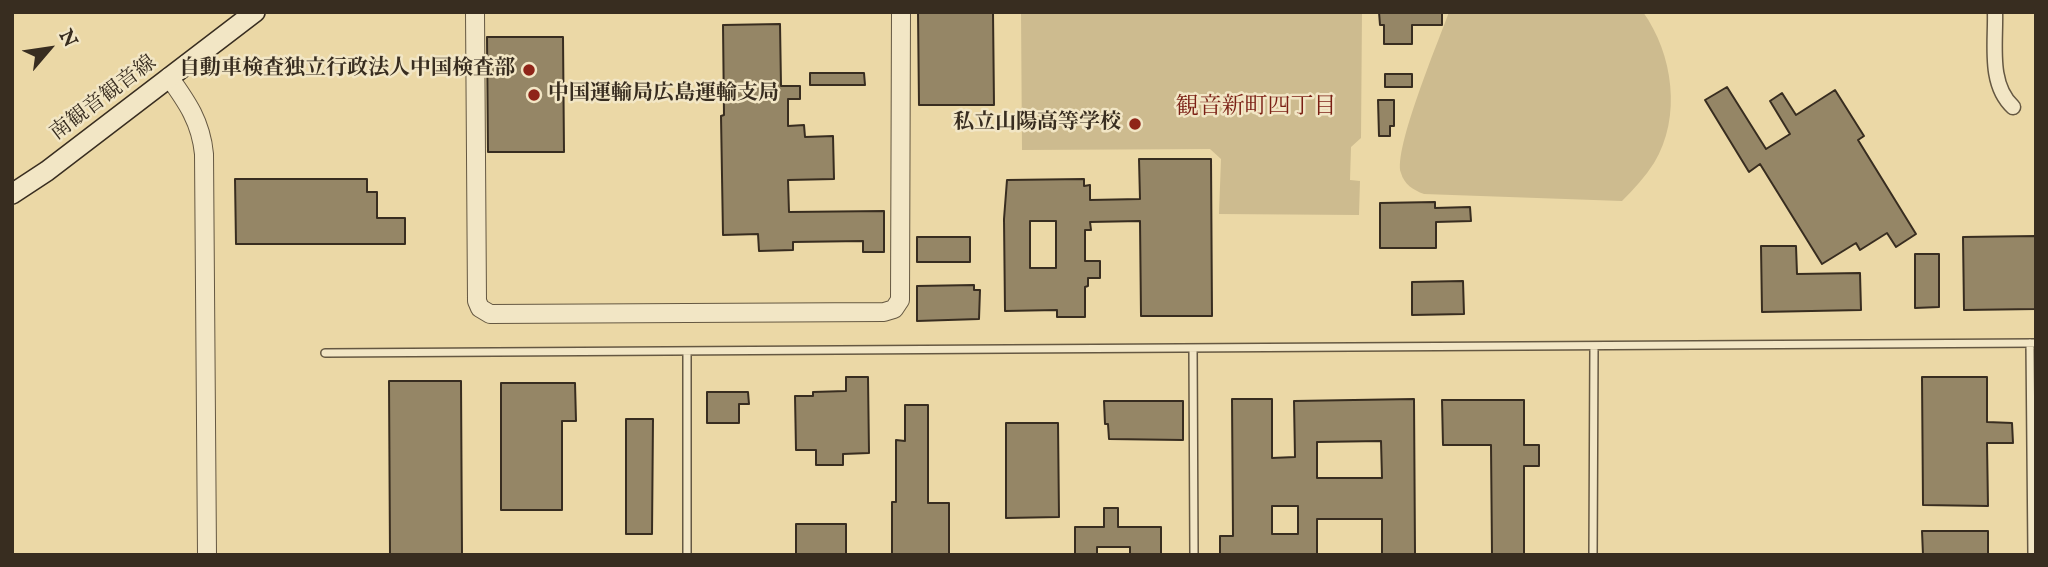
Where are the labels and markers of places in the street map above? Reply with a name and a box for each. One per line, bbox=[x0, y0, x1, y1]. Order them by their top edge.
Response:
place label: 自動車検査独立行政法人中国検査部 bbox=[179, 57, 515, 83]
marker: 自動車検査独立行政法人中国検査部 bbox=[521, 62, 537, 78]
place label: 中国運輸局広島運輸支局 bbox=[548, 82, 779, 108]
marker: 中国運輸局広島運輸支局 bbox=[526, 87, 542, 103]
place label: 私立山陽高等学校 bbox=[953, 111, 1121, 137]
marker: 私立山陽高等学校 bbox=[1127, 116, 1143, 132]

